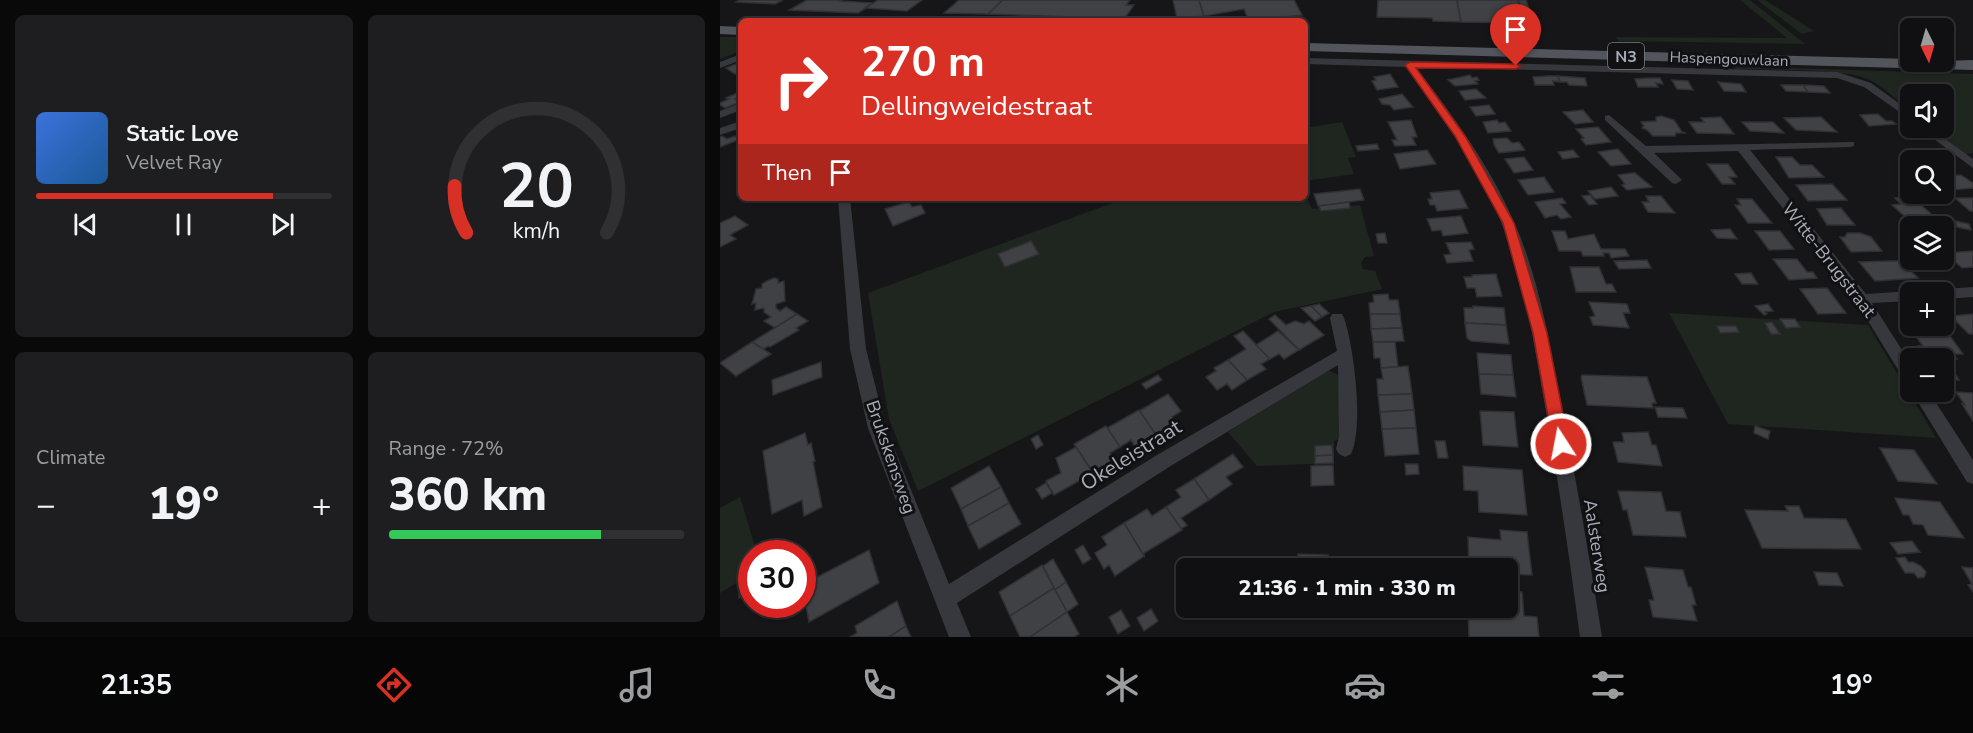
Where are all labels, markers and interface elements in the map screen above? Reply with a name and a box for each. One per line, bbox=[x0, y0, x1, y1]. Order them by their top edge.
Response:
pin bbox=[1490, 4, 1541, 66]
icon: arrive bbox=[1499, 13, 1532, 46]
north arrow bbox=[1900, 18, 1954, 72]
map controls bbox=[1900, 18, 1954, 402]
text: 270 m bbox=[861, 34, 985, 91]
icon: right bbox=[762, 42, 840, 120]
road number: N3 bbox=[1608, 43, 1644, 69]
street label: Haspengouwlaan bbox=[1669, 47, 1789, 71]
button: sound bbox=[1900, 84, 1954, 138]
text: Dellingweidestraat bbox=[861, 88, 1092, 125]
text: Static Love bbox=[126, 119, 239, 149]
text: 20 bbox=[499, 144, 574, 229]
text: Velvet Ray bbox=[126, 149, 222, 176]
button: search bbox=[1900, 150, 1954, 204]
icon: arrive bbox=[824, 156, 857, 189]
text: Then bbox=[762, 158, 812, 188]
street label: Witte-Brugstraat bbox=[1777, 198, 1882, 323]
icon: previous bbox=[69, 208, 102, 241]
icon: pause bbox=[167, 208, 200, 241]
icon: next bbox=[266, 208, 299, 241]
button: layers bbox=[1900, 216, 1954, 270]
text: km/h bbox=[513, 217, 560, 247]
button: + bbox=[1900, 282, 1954, 336]
button: − bbox=[1900, 348, 1954, 402]
street label: Brukskensweg bbox=[860, 397, 922, 517]
position arrow bbox=[1529, 412, 1593, 476]
street label: Okeleistraat bbox=[1075, 413, 1187, 497]
text: Range · 72% bbox=[389, 435, 504, 462]
text: Climate bbox=[36, 444, 105, 471]
text: 360 km bbox=[389, 465, 547, 526]
text: 19° bbox=[148, 474, 219, 535]
text: − bbox=[36, 483, 56, 528]
text: + bbox=[312, 483, 332, 528]
street label: Aalsterweg bbox=[1578, 498, 1616, 594]
speed limit sign: 30 bbox=[738, 540, 816, 618]
text: 21:36 · 1 min · 330 m bbox=[1238, 573, 1456, 603]
icon: directions bbox=[373, 664, 415, 706]
icon: music bbox=[616, 664, 658, 706]
icon: phone bbox=[858, 664, 900, 706]
icon: climate bbox=[1101, 664, 1143, 706]
icon: car bbox=[1344, 664, 1386, 706]
icon: filters bbox=[1587, 664, 1629, 706]
text: 21:35 bbox=[100, 667, 172, 704]
text: 19° bbox=[1830, 667, 1872, 704]

